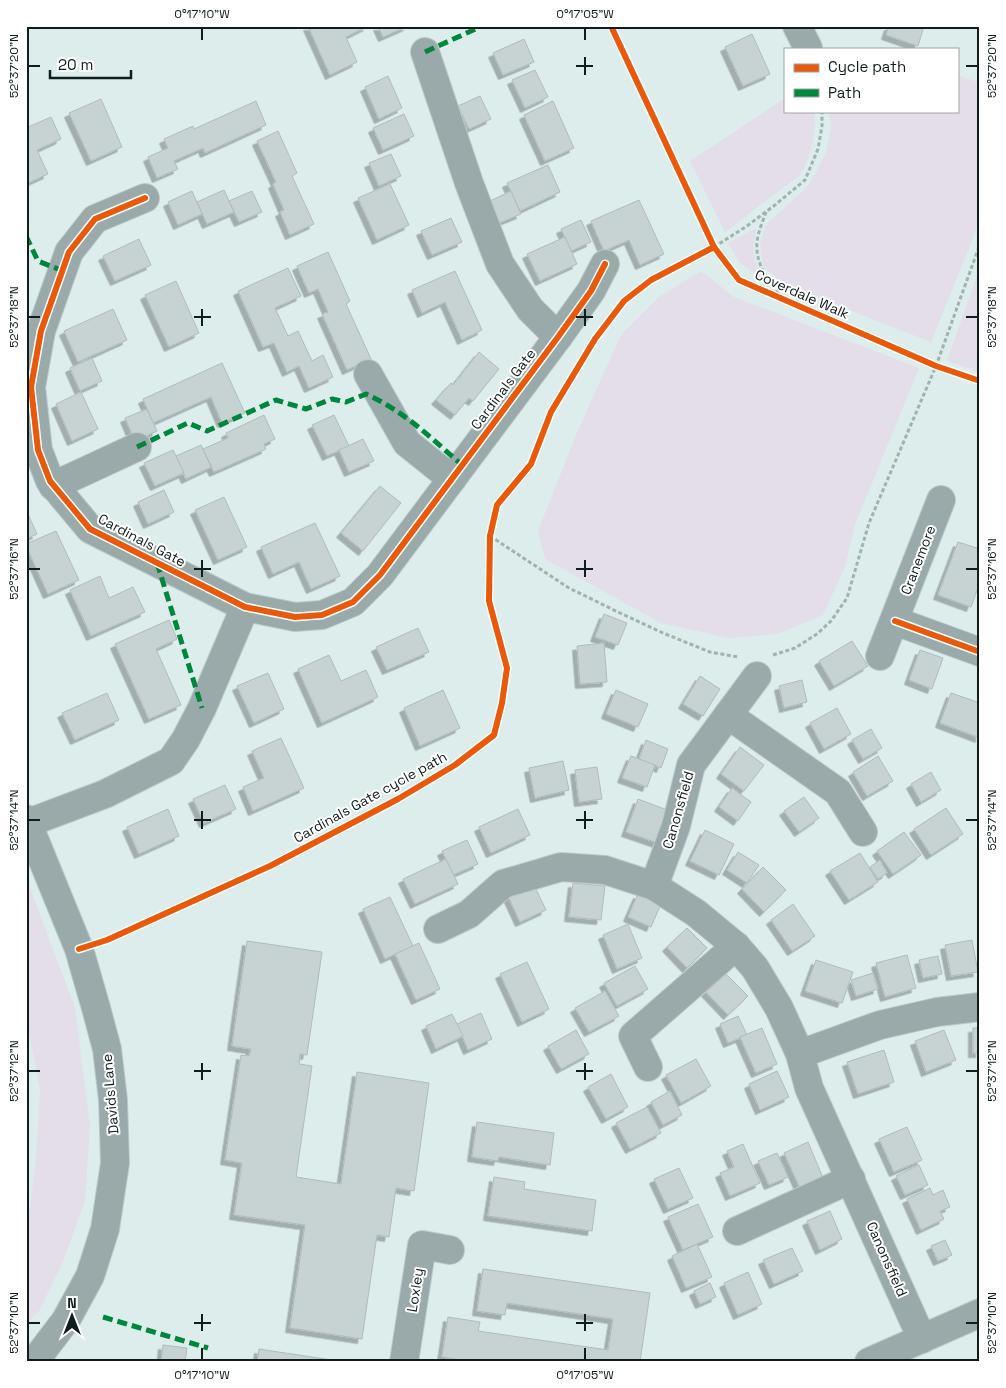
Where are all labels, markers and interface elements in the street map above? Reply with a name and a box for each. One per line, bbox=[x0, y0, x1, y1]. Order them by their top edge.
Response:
text: 0°17'10"W bbox=[174, 6, 230, 22]
text: 0°17'05"W bbox=[556, 6, 614, 22]
text: 52°37'20"N bbox=[6, 34, 22, 98]
text: 52°37'20"N bbox=[984, 34, 1000, 98]
scale bar bbox=[50, 48, 131, 80]
legend bbox=[784, 48, 958, 112]
text: 20 m bbox=[58, 55, 93, 74]
text: Cycle path bbox=[828, 57, 906, 76]
text: Path bbox=[828, 83, 861, 102]
street label: Coverdale Walk bbox=[752, 265, 852, 323]
text: 52°37'18"N bbox=[6, 286, 22, 348]
text: 52°37'18"N bbox=[984, 286, 1000, 348]
street label: Cardinals Gate bbox=[467, 345, 539, 433]
street label: Cardinals Gate bbox=[95, 509, 189, 571]
street label: Cranemore bbox=[897, 523, 939, 597]
text: 52°37'16"N bbox=[6, 538, 22, 600]
text: 52°37'16"N bbox=[984, 538, 1000, 600]
street label: Cardinals Gate cycle path bbox=[290, 747, 450, 847]
street label: Canonsfield bbox=[658, 769, 698, 851]
text: 52°37'14"N bbox=[6, 789, 22, 851]
text: 52°37'14"N bbox=[984, 789, 1000, 851]
text: 52°37'12"N bbox=[6, 1040, 22, 1102]
text: 52°37'12"N bbox=[984, 1040, 1000, 1102]
street label: Davids Lane bbox=[98, 1053, 122, 1135]
street label: Canonsfield bbox=[862, 1219, 912, 1299]
street label: Loxley bbox=[403, 1267, 427, 1313]
north arrow bbox=[48, 1290, 98, 1340]
text: 52°37'10"N bbox=[6, 1292, 22, 1354]
text: 52°37'10"N bbox=[984, 1292, 1000, 1354]
text: N bbox=[67, 1294, 77, 1312]
text: 0°17'10"W bbox=[174, 1367, 230, 1383]
text: 0°17'05"W bbox=[556, 1367, 614, 1383]

